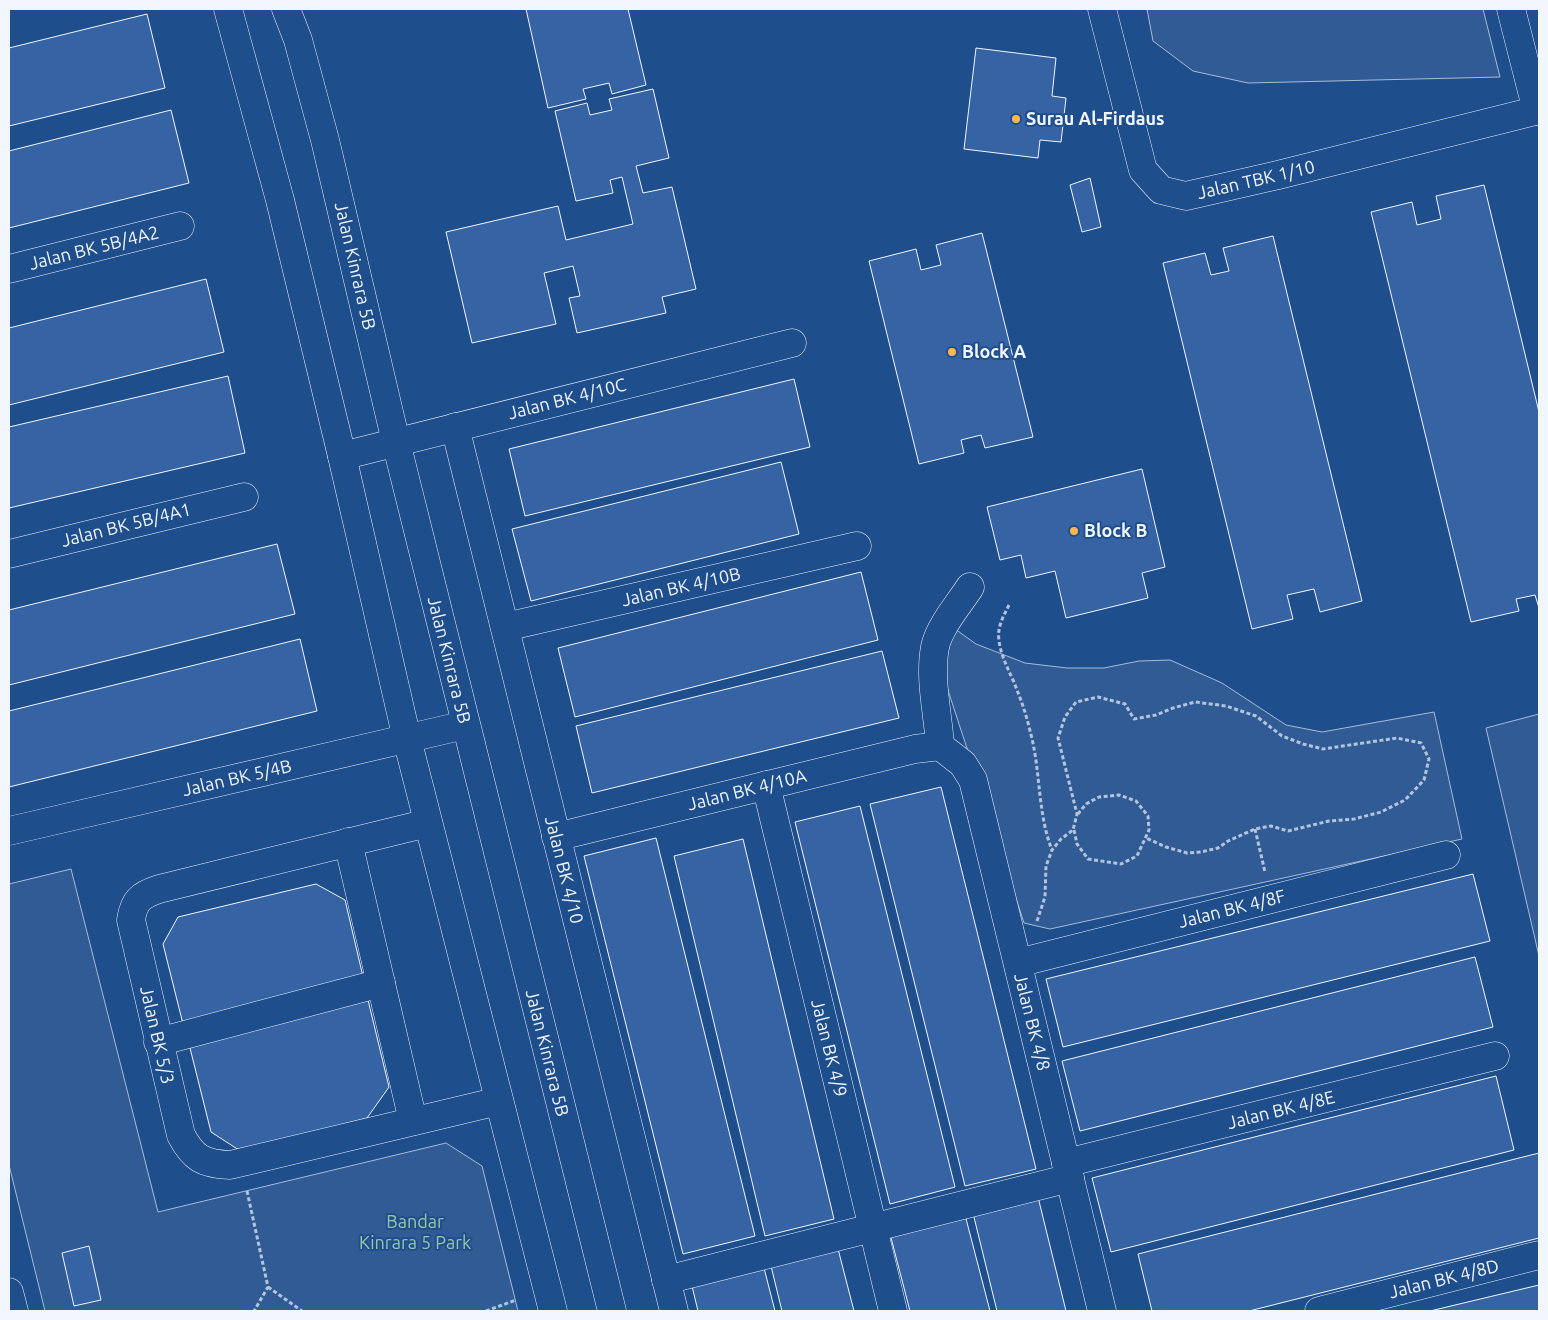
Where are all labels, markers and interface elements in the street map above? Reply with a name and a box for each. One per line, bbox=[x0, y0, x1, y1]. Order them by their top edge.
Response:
place label: Surau Al-Firdaus bbox=[1026, 108, 1165, 128]
marker: Surau Al-Firdaus bbox=[1010, 113, 1022, 125]
street label: Jalan TBK 1/10 bbox=[1195, 156, 1317, 202]
street label: Jalan Kinrara 5B bbox=[332, 200, 380, 332]
street label: Jalan BK 5B/4A2 bbox=[27, 221, 161, 273]
place label: Block A bbox=[962, 341, 1026, 361]
marker: Block A bbox=[946, 346, 958, 358]
street label: Jalan BK 4/10C bbox=[506, 374, 628, 422]
street label: Jalan BK 5B/4A1 bbox=[59, 498, 193, 550]
place label: Block B bbox=[1084, 520, 1147, 540]
marker: Block B bbox=[1068, 525, 1080, 537]
street label: Jalan BK 4/10B bbox=[619, 563, 742, 609]
street label: Jalan Kinrara 5B bbox=[425, 594, 475, 725]
street label: Jalan BK 5/4B bbox=[180, 755, 293, 799]
street label: Jalan BK 4/10A bbox=[685, 765, 809, 813]
street label: Jalan BK 4/10 bbox=[542, 814, 588, 926]
street label: Jalan BK 4/8F bbox=[1176, 885, 1287, 931]
street label: Jalan BK 4/8 bbox=[1011, 971, 1055, 1073]
street label: Jalan BK 5/3 bbox=[137, 984, 179, 1086]
street label: Jalan Kinrara 5B bbox=[523, 987, 573, 1118]
street label: Jalan BK 4/9 bbox=[808, 997, 852, 1099]
street label: Jalan BK 4/8E bbox=[1225, 1086, 1337, 1132]
park label: Bandar Kinrara 5 Park bbox=[359, 1211, 471, 1252]
street label: Jalan BK 4/8D bbox=[1387, 1255, 1501, 1301]

